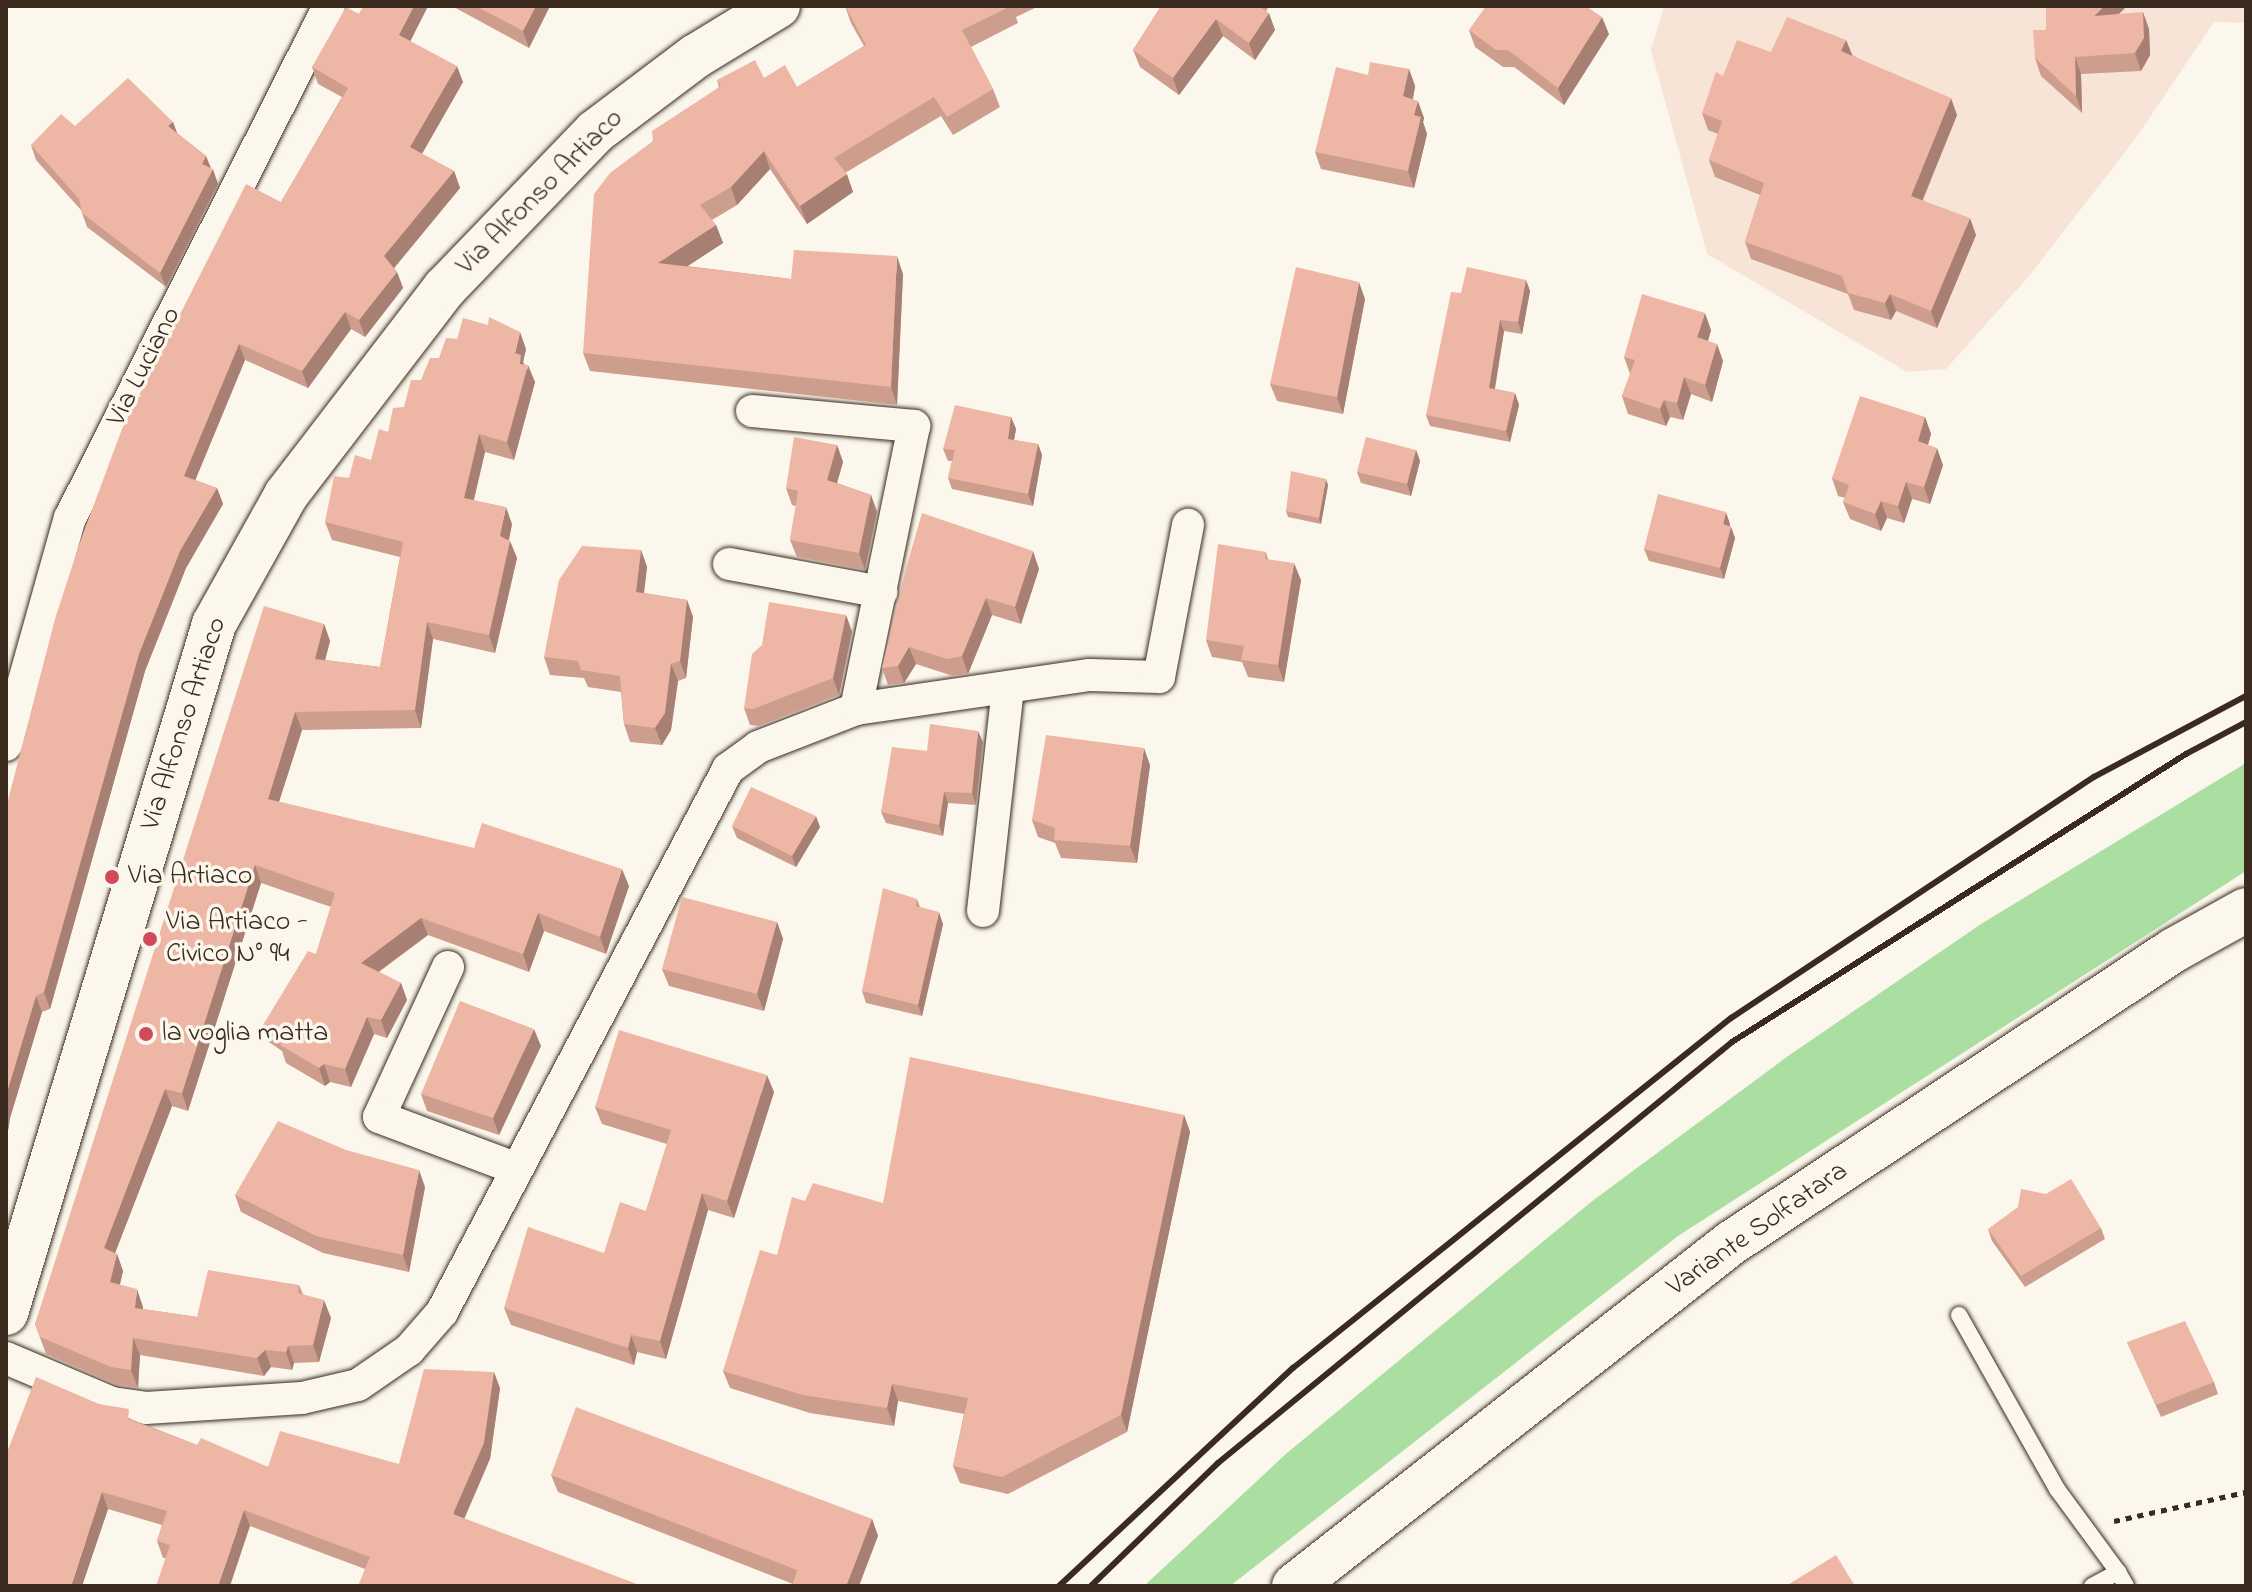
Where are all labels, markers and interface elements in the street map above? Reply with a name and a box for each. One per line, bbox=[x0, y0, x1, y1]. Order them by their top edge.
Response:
street label: Via Alfonso Artiaco bbox=[451, 103, 631, 283]
street label: Via Luciano bbox=[101, 302, 189, 432]
street label: Via Alfonso Artiaco bbox=[135, 613, 235, 835]
place label: Via Artiaco bbox=[128, 860, 252, 894]
marker: Via Artiaco bbox=[103, 868, 121, 886]
place label: Via Artiaco - Civico N° 94 bbox=[166, 906, 308, 972]
marker: Via Artiaco - Civico N° 94 bbox=[141, 930, 159, 948]
place label: la voglia matta bbox=[162, 1017, 328, 1051]
marker: la voglia matta bbox=[137, 1025, 155, 1043]
street label: Variante Solfatara bbox=[1661, 1155, 1855, 1305]

